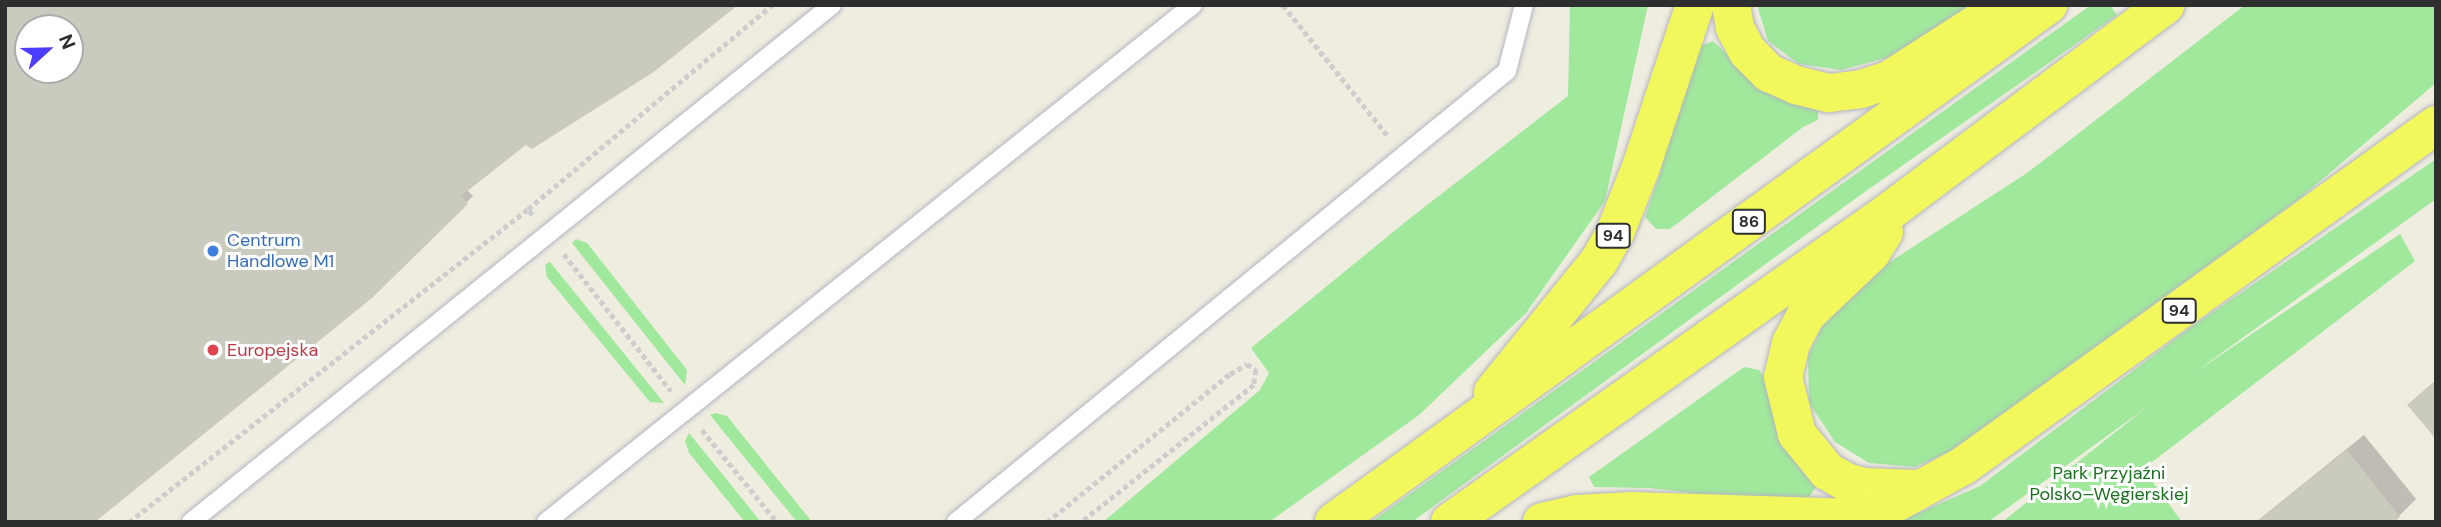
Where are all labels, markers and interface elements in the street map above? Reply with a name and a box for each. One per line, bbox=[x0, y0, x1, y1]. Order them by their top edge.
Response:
north arrow bbox=[14, 14, 84, 84]
text: N bbox=[53, 31, 81, 53]
road number: 86 bbox=[1732, 210, 1766, 234]
road number: 94 bbox=[1596, 224, 1630, 248]
place label: Centrum Handlowe M1 bbox=[227, 230, 334, 272]
marker: Centrum Handlowe M1 bbox=[205, 243, 221, 259]
road number: 94 bbox=[2162, 298, 2196, 324]
place label: Europejska bbox=[227, 339, 318, 361]
marker: Europejska bbox=[205, 342, 221, 358]
park label: Park Przyjaźni Polsko–Węgierskiej bbox=[2029, 463, 2189, 505]

